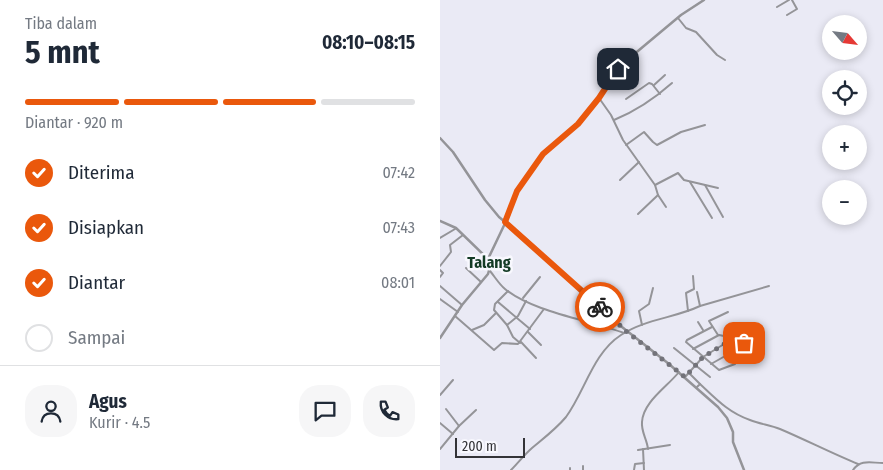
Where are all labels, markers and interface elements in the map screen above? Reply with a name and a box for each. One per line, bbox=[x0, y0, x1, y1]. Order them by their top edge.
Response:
text: Tiba dalam bbox=[25, 14, 97, 33]
north arrow bbox=[822, 15, 868, 60]
map controls bbox=[822, 15, 867, 225]
text: 08:10–08:15 bbox=[322, 31, 415, 54]
text: 5 mnt bbox=[25, 33, 100, 71]
pin bbox=[597, 48, 639, 90]
icon: home bbox=[604, 55, 632, 83]
button: locate bbox=[822, 70, 867, 115]
text: Diantar · 920 m bbox=[25, 113, 123, 132]
button: + bbox=[822, 125, 867, 170]
icon: check bbox=[25, 159, 53, 187]
text: Diterima bbox=[68, 161, 134, 184]
text: 07:42 bbox=[383, 163, 415, 182]
button: − bbox=[822, 180, 867, 225]
icon: check bbox=[25, 214, 53, 242]
text: Disiapkan bbox=[68, 216, 144, 239]
text: 07:43 bbox=[382, 218, 415, 237]
district label: Talang bbox=[467, 253, 511, 272]
icon: check bbox=[25, 269, 53, 297]
text: Diantar bbox=[68, 271, 125, 294]
text: 08:01 bbox=[381, 273, 415, 292]
courier bbox=[575, 282, 625, 332]
icon: bike bbox=[586, 293, 614, 321]
pin bbox=[723, 322, 765, 364]
text: Sampai bbox=[68, 326, 125, 349]
icon: bag bbox=[730, 329, 758, 357]
button: person bbox=[25, 385, 77, 437]
button: chat bbox=[299, 385, 351, 437]
button: phone bbox=[363, 385, 415, 437]
text: Agus bbox=[89, 390, 127, 413]
text: Kurir · 4.5 bbox=[89, 413, 150, 432]
scale bar bbox=[455, 435, 525, 458]
text: 200 m bbox=[462, 438, 497, 455]

